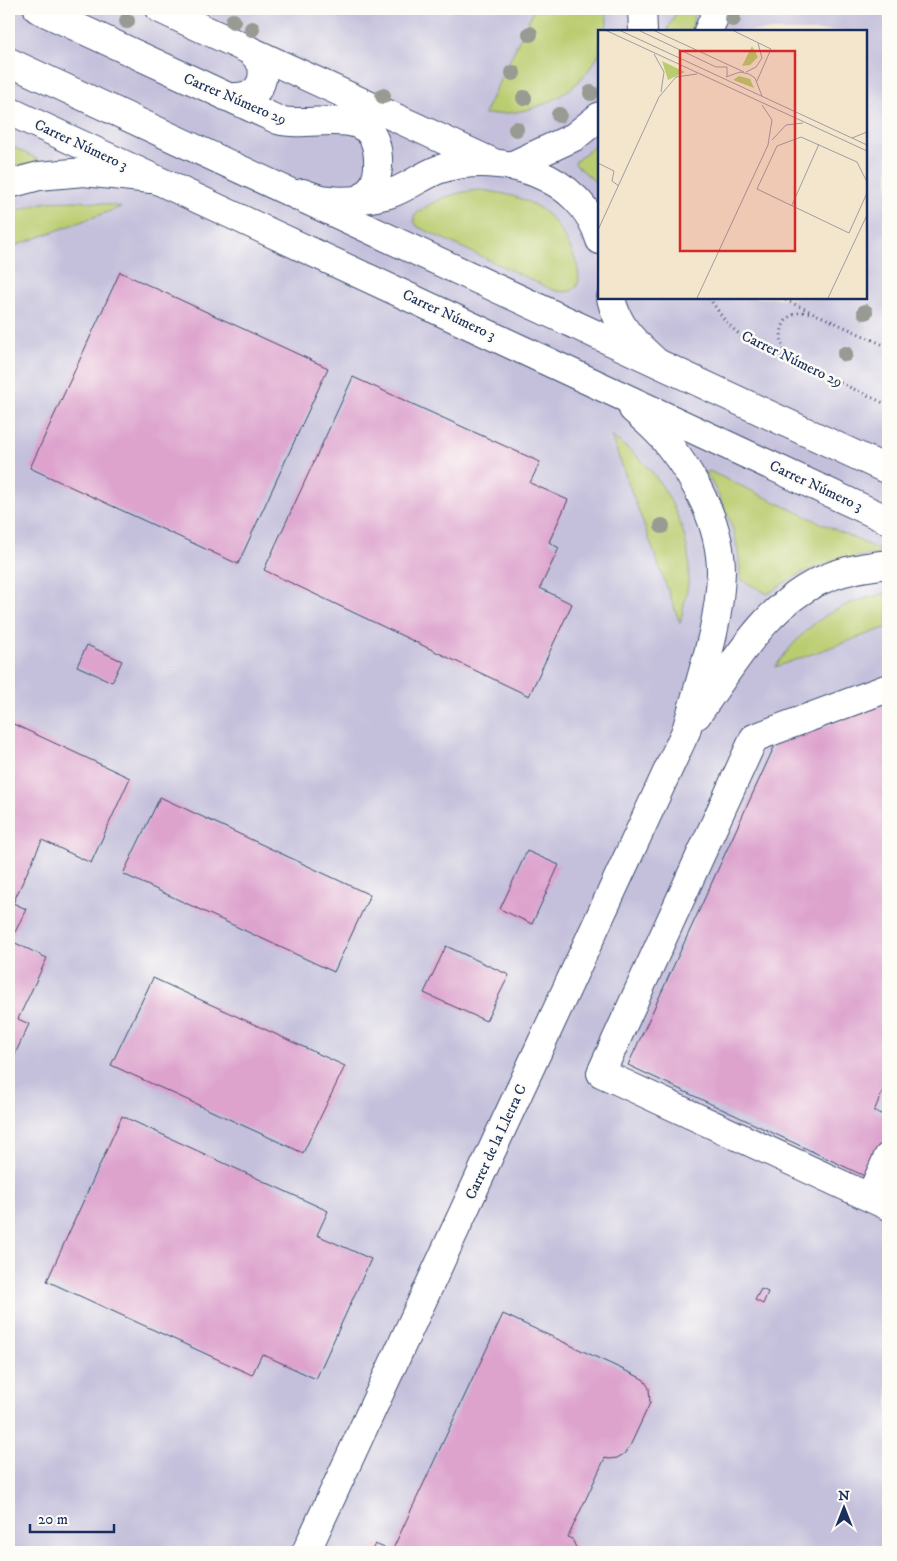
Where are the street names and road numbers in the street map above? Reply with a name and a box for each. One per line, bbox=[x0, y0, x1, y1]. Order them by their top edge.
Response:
street label: Carrer Número 29 bbox=[181, 69, 289, 129]
street label: Carrer Número 3 bbox=[31, 115, 131, 175]
street label: Carrer Número 3 bbox=[399, 285, 499, 345]
street label: Carrer Número 29 bbox=[738, 326, 846, 392]
street label: Carrer Número 3 bbox=[766, 456, 866, 516]
street label: Carrer de la Lletra C bbox=[461, 1081, 531, 1203]

